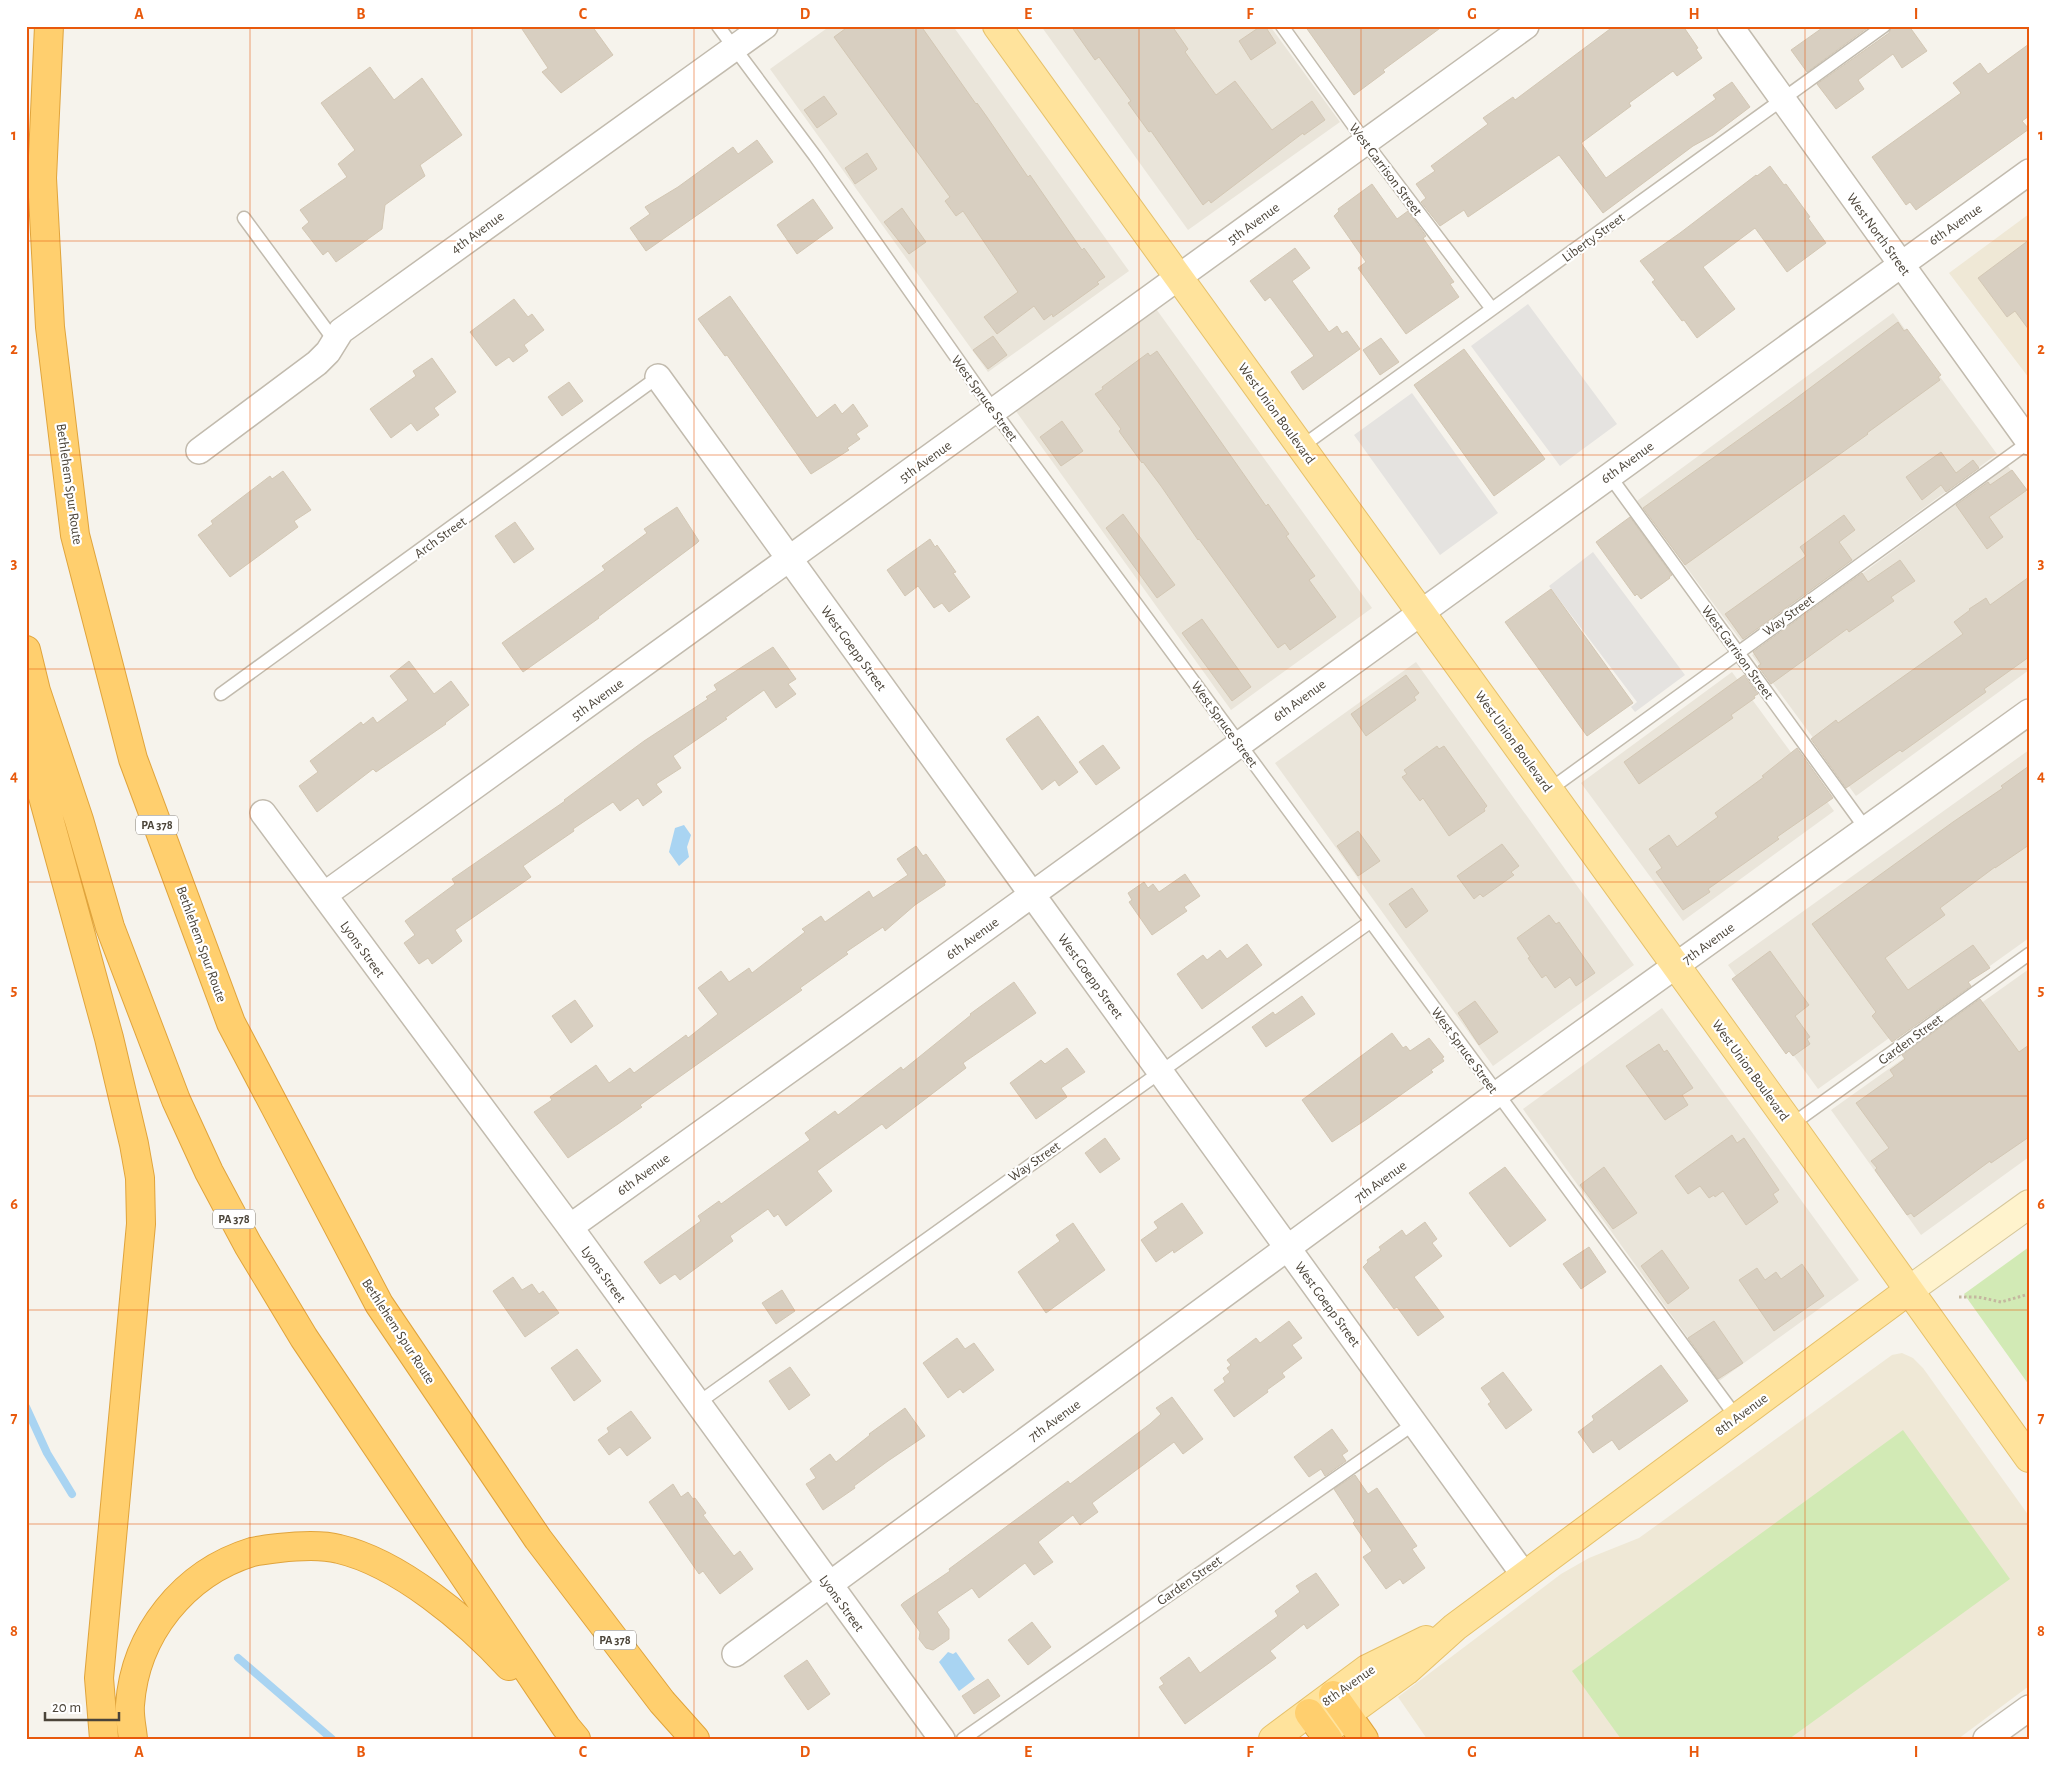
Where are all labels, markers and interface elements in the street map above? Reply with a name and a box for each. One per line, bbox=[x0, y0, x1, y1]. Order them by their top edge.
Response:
text: A bbox=[134, 6, 144, 22]
text: B bbox=[356, 6, 366, 22]
text: C bbox=[579, 6, 588, 22]
text: D bbox=[800, 6, 811, 22]
text: E bbox=[1024, 6, 1032, 22]
text: F bbox=[1246, 6, 1254, 22]
text: G bbox=[1467, 6, 1477, 22]
text: H bbox=[1688, 6, 1700, 22]
text: I bbox=[1914, 6, 1918, 22]
street label: West Garrison Street bbox=[1346, 121, 1425, 219]
text: 1 bbox=[11, 127, 17, 143]
text: 1 bbox=[2038, 127, 2044, 143]
street label: West North Street bbox=[1844, 191, 1913, 279]
street label: 5th Avenue bbox=[1225, 200, 1282, 247]
street label: 6th Avenue bbox=[1926, 201, 1985, 248]
street label: 4th Avenue bbox=[449, 209, 507, 257]
street label: Liberty Street bbox=[1560, 210, 1628, 265]
text: 2 bbox=[10, 341, 18, 357]
text: 2 bbox=[2037, 341, 2045, 357]
street label: West Spruce Street bbox=[948, 353, 1020, 445]
street label: West Union Boulevard bbox=[1235, 361, 1317, 467]
street label: Bethlehem Spur Route bbox=[54, 423, 84, 546]
street label: 5th Avenue bbox=[897, 438, 954, 485]
street label: 6th Avenue bbox=[1599, 439, 1657, 487]
street label: Arch Street bbox=[412, 514, 470, 561]
text: 3 bbox=[11, 555, 18, 571]
text: 3 bbox=[2038, 555, 2045, 571]
street label: Way Street bbox=[1760, 592, 1817, 639]
street label: West Garrison Street bbox=[1699, 603, 1776, 702]
street label: West Goepp Street bbox=[818, 604, 889, 694]
street label: 5th Avenue bbox=[569, 676, 626, 723]
street label: 6th Avenue bbox=[1271, 677, 1329, 725]
street label: West Spruce Street bbox=[1188, 679, 1260, 771]
street label: West Union Boulevard bbox=[1472, 689, 1554, 795]
text: 4 bbox=[10, 768, 18, 784]
text: 4 bbox=[2037, 768, 2045, 784]
road number: PA 378 bbox=[136, 816, 178, 834]
street label: Bethlehem Spur Route bbox=[174, 884, 229, 1004]
street label: 6th Avenue bbox=[944, 915, 1002, 963]
street label: Lyons Street bbox=[337, 919, 387, 981]
street label: 7th Avenue bbox=[1680, 920, 1737, 967]
street label: West Goepp Street bbox=[1055, 932, 1126, 1022]
text: 5 bbox=[11, 982, 18, 998]
text: 5 bbox=[2038, 982, 2045, 998]
street label: West Spruce Street bbox=[1428, 1005, 1500, 1097]
street label: Garden Street bbox=[1876, 1012, 1946, 1068]
street label: West Union Boulevard bbox=[1709, 1018, 1791, 1124]
street label: Way Street bbox=[1006, 1139, 1063, 1185]
street label: 6th Avenue bbox=[615, 1151, 673, 1199]
street label: 7th Avenue bbox=[1352, 1158, 1409, 1205]
text: 6 bbox=[10, 1196, 18, 1212]
text: 6 bbox=[2037, 1196, 2045, 1212]
road number: PA 378 bbox=[213, 1210, 255, 1228]
street label: Lyons Street bbox=[578, 1244, 628, 1306]
street label: West Goepp Street bbox=[1292, 1260, 1363, 1350]
street label: Bethlehem Spur Route bbox=[359, 1276, 437, 1387]
street label: 8th Avenue bbox=[1713, 1391, 1771, 1439]
street label: 7th Avenue bbox=[1026, 1397, 1083, 1444]
text: 7 bbox=[11, 1410, 18, 1426]
text: 7 bbox=[2038, 1410, 2045, 1426]
street label: Garden Street bbox=[1155, 1553, 1225, 1608]
street label: Lyons Street bbox=[816, 1573, 866, 1635]
text: 8 bbox=[10, 1623, 18, 1639]
text: 8 bbox=[2037, 1623, 2045, 1639]
road number: PA 378 bbox=[594, 1630, 636, 1650]
street label: 8th Avenue bbox=[1319, 1662, 1378, 1709]
scale bar bbox=[45, 1690, 119, 1722]
text: 20 m bbox=[52, 1700, 81, 1715]
text: A bbox=[134, 1744, 144, 1760]
text: B bbox=[356, 1744, 366, 1760]
text: C bbox=[579, 1744, 588, 1760]
text: D bbox=[800, 1744, 811, 1760]
text: E bbox=[1024, 1744, 1032, 1760]
text: F bbox=[1246, 1744, 1254, 1760]
text: G bbox=[1467, 1744, 1477, 1760]
text: H bbox=[1688, 1744, 1700, 1760]
text: I bbox=[1914, 1744, 1918, 1760]

